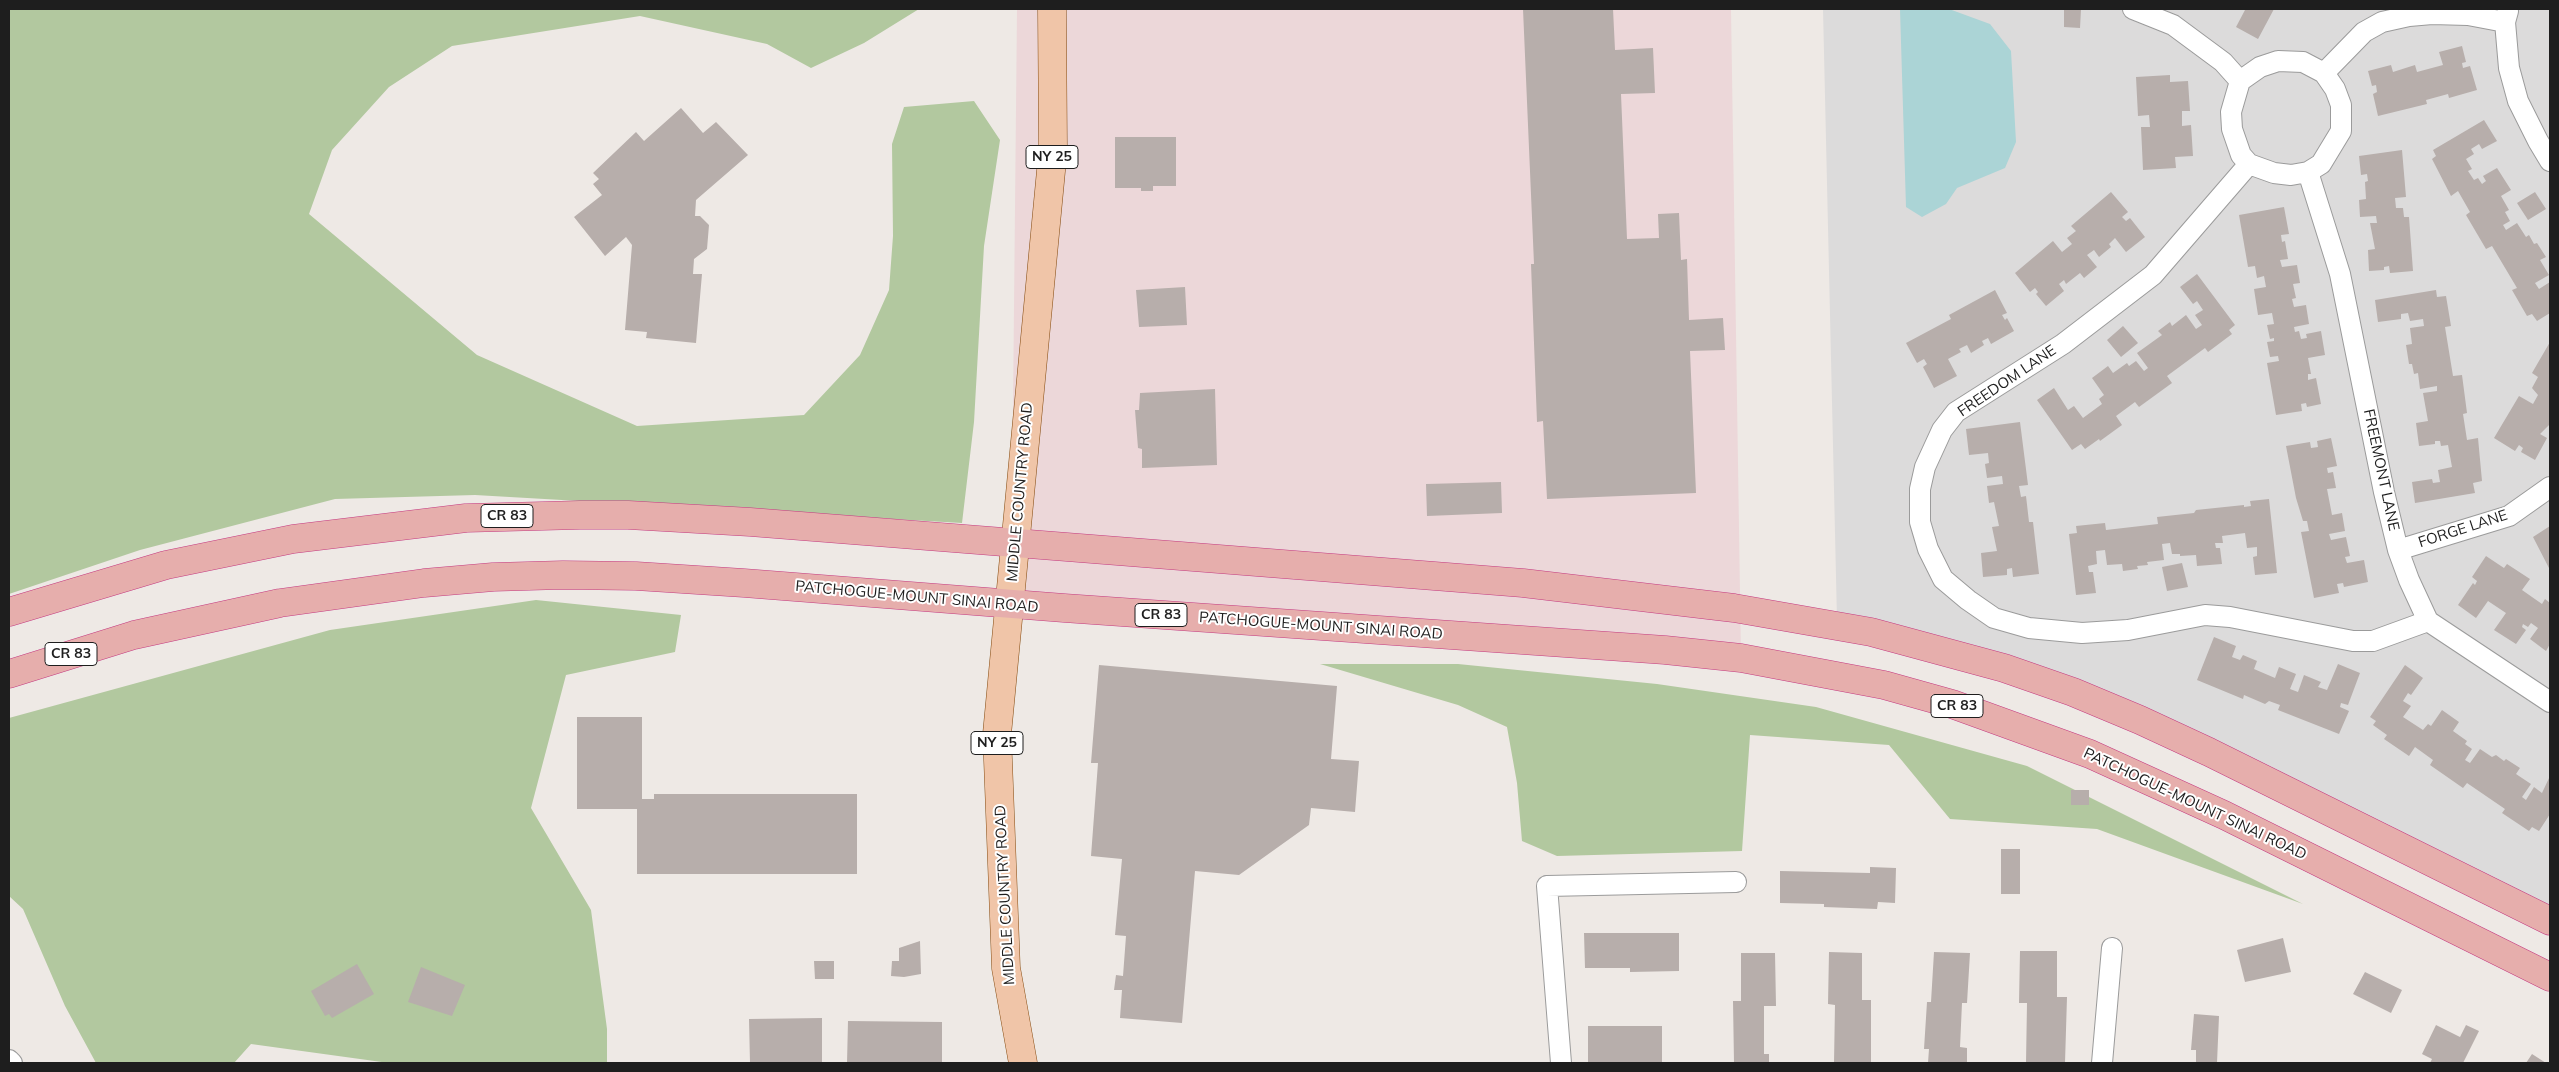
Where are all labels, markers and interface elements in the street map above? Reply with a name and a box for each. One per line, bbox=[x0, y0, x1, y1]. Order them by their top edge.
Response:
road number: NY 25 bbox=[1026, 146, 1078, 168]
street label: FREEDOM LANE bbox=[1954, 341, 2060, 421]
street label: MIDDLE COUNTRY ROAD bbox=[1003, 402, 1037, 582]
street label: FREEMONT LANE bbox=[2359, 407, 2403, 533]
road number: CR 83 bbox=[481, 504, 533, 528]
street label: FORGE LANE bbox=[2416, 506, 2510, 552]
street label: PATCHOGUE-MOUNT SINAI ROAD bbox=[795, 577, 1039, 617]
road number: CR 83 bbox=[1135, 604, 1187, 626]
street label: PATCHOGUE-MOUNT SINAI ROAD bbox=[1199, 609, 1443, 643]
road number: CR 83 bbox=[45, 642, 97, 666]
road number: CR 83 bbox=[1931, 694, 1983, 718]
road number: NY 25 bbox=[971, 731, 1023, 754]
street label: PATCHOGUE-MOUNT SINAI ROAD bbox=[2081, 744, 2309, 864]
street label: MIDDLE COUNTRY ROAD bbox=[991, 805, 1019, 985]

